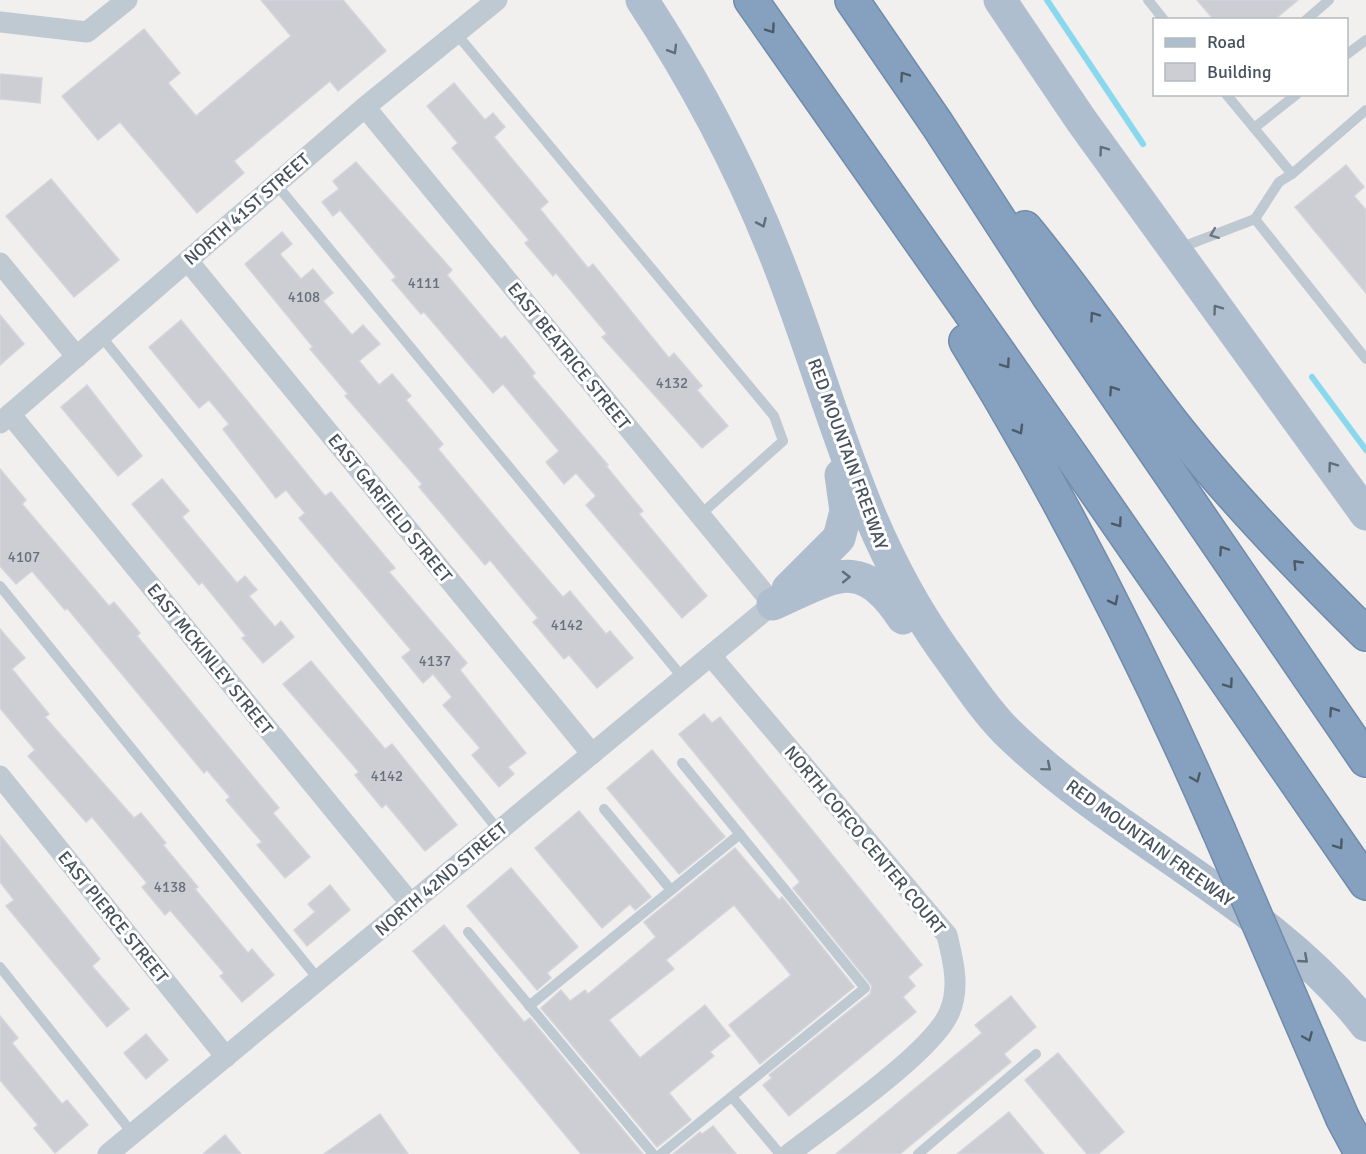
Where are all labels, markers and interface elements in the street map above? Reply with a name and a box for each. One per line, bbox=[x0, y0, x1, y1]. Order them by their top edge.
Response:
legend bbox=[1153, 18, 1348, 96]
one-way arrow bbox=[764, 22, 775, 33]
text: Road bbox=[1207, 31, 1246, 53]
one-way arrow bbox=[666, 44, 677, 54]
text: Building bbox=[1207, 61, 1271, 83]
one-way arrow bbox=[900, 71, 911, 82]
one-way arrow bbox=[1099, 146, 1110, 157]
street label: NORTH 41ST STREET bbox=[179, 148, 315, 270]
one-way arrow bbox=[755, 217, 767, 228]
one-way arrow bbox=[1210, 227, 1220, 240]
house number: 4111 bbox=[408, 274, 440, 292]
street label: EAST BEATRICE STREET bbox=[503, 278, 635, 434]
house number: 4108 bbox=[288, 288, 320, 306]
one-way arrow bbox=[1213, 304, 1224, 315]
one-way arrow bbox=[1090, 312, 1101, 323]
street label: RED MOUNTAIN FREEWAY bbox=[803, 355, 893, 553]
one-way arrow bbox=[999, 357, 1010, 368]
house number: 4132 bbox=[656, 374, 688, 392]
one-way arrow bbox=[1109, 385, 1120, 396]
one-way arrow bbox=[1012, 424, 1024, 434]
street label: EAST GARFIELD STREET bbox=[323, 429, 457, 587]
one-way arrow bbox=[1328, 462, 1339, 473]
one-way arrow bbox=[1111, 517, 1122, 528]
one-way arrow bbox=[1219, 546, 1230, 557]
house number: 4107 bbox=[8, 548, 40, 566]
one-way arrow bbox=[1293, 561, 1304, 571]
one-way arrow bbox=[842, 571, 851, 583]
street label: EAST MCKINLEY STREET bbox=[142, 579, 278, 739]
one-way arrow bbox=[1106, 595, 1118, 606]
house number: 4142 bbox=[551, 616, 583, 634]
house number: 4137 bbox=[419, 652, 451, 670]
one-way arrow bbox=[1222, 677, 1233, 688]
one-way arrow bbox=[1329, 707, 1340, 718]
street label: NORTH COFCO CENTER COURT bbox=[780, 741, 950, 939]
one-way arrow bbox=[1040, 760, 1051, 771]
house number: 4142 bbox=[371, 767, 403, 785]
one-way arrow bbox=[1189, 771, 1201, 782]
street label: RED MOUNTAIN FREEWAY bbox=[1062, 775, 1238, 911]
street label: NORTH 42ND STREET bbox=[371, 817, 512, 941]
one-way arrow bbox=[1332, 838, 1343, 849]
street label: EAST PIERCE STREET bbox=[53, 847, 173, 987]
house number: 4138 bbox=[154, 878, 186, 896]
one-way arrow bbox=[1297, 952, 1308, 963]
one-way arrow bbox=[1301, 1031, 1313, 1042]

